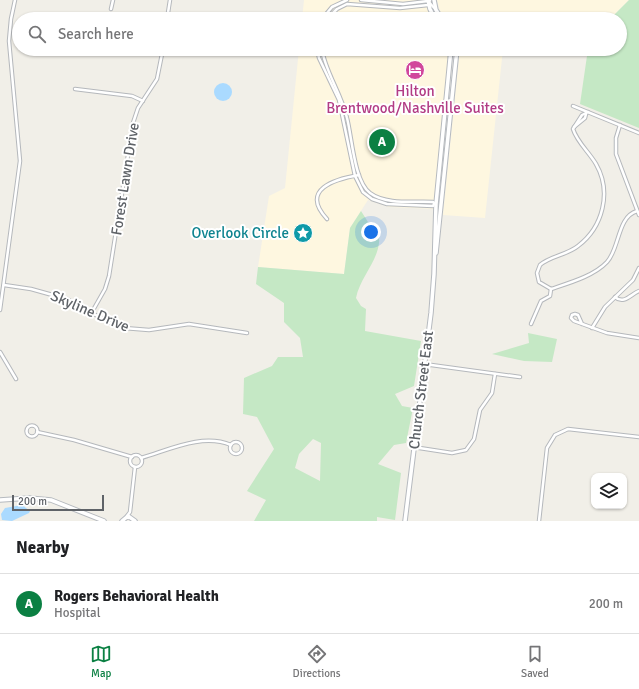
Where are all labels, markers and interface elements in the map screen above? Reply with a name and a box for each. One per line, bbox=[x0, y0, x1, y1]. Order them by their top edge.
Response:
search box bbox=[12, 12, 627, 56]
icon: search bbox=[26, 23, 48, 45]
text: Search here bbox=[58, 25, 134, 43]
hotel icon: Hilton Brentwood/Nashville Suites bbox=[404, 59, 426, 81]
place label: Hilton Brentwood/Nashville Suites bbox=[326, 82, 504, 117]
street label: Forest Lawn Drive bbox=[107, 121, 143, 237]
pin: A bbox=[369, 127, 395, 157]
place icon: Overlook Circle bbox=[292, 222, 314, 244]
your location bbox=[361, 222, 381, 242]
place label: Overlook Circle bbox=[192, 224, 289, 242]
street label: Skyline Drive bbox=[48, 286, 132, 336]
street label: Church Street East bbox=[405, 330, 437, 450]
map controls bbox=[591, 473, 627, 509]
button: layers bbox=[591, 473, 627, 509]
scale bar bbox=[12, 493, 104, 512]
text: 200 m bbox=[18, 495, 47, 508]
text: Nearby bbox=[16, 537, 69, 558]
text: Rogers Behavioral Health bbox=[54, 587, 219, 605]
text: A bbox=[25, 596, 33, 612]
text: 200 m bbox=[589, 596, 623, 612]
text: Hospital bbox=[54, 605, 101, 621]
tab: Map bbox=[90, 643, 112, 680]
tab: Directions bbox=[293, 643, 341, 680]
tab: Saved bbox=[521, 643, 549, 680]

